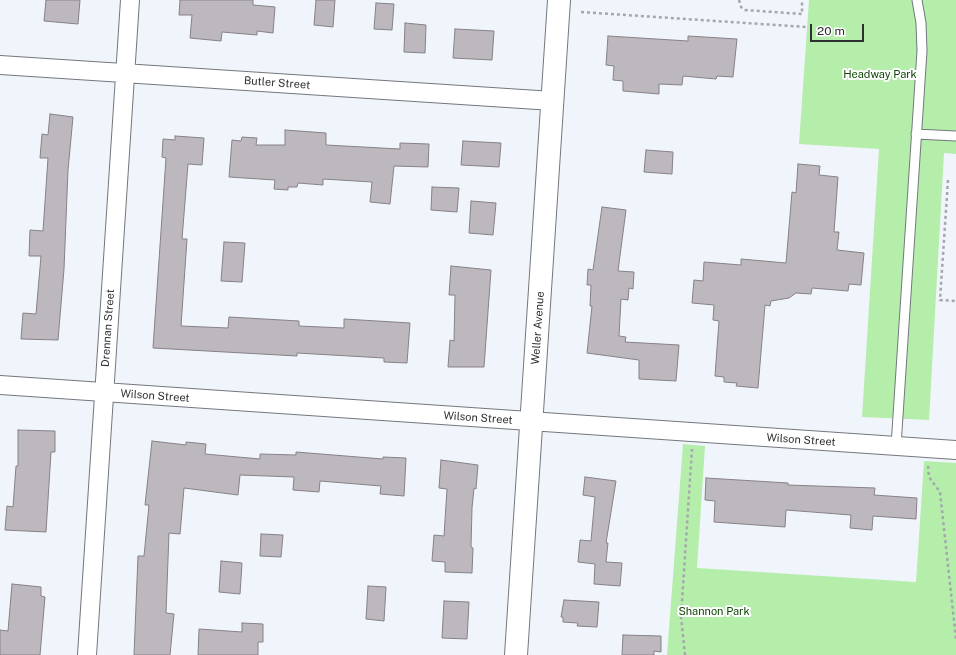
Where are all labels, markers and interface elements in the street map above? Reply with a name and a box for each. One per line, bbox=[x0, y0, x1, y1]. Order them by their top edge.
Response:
scale bar bbox=[812, 16, 866, 42]
text: 20 m bbox=[817, 24, 845, 38]
park label: Headway Park bbox=[843, 68, 917, 82]
street label: Butler Street bbox=[243, 74, 311, 92]
street label: Drennan Street bbox=[99, 289, 117, 367]
street label: Weller Avenue bbox=[529, 291, 547, 365]
street label: Wilson Street bbox=[120, 387, 190, 405]
street label: Wilson Street bbox=[443, 409, 513, 427]
street label: Wilson Street bbox=[766, 431, 836, 449]
park label: Shannon Park bbox=[678, 605, 750, 619]

